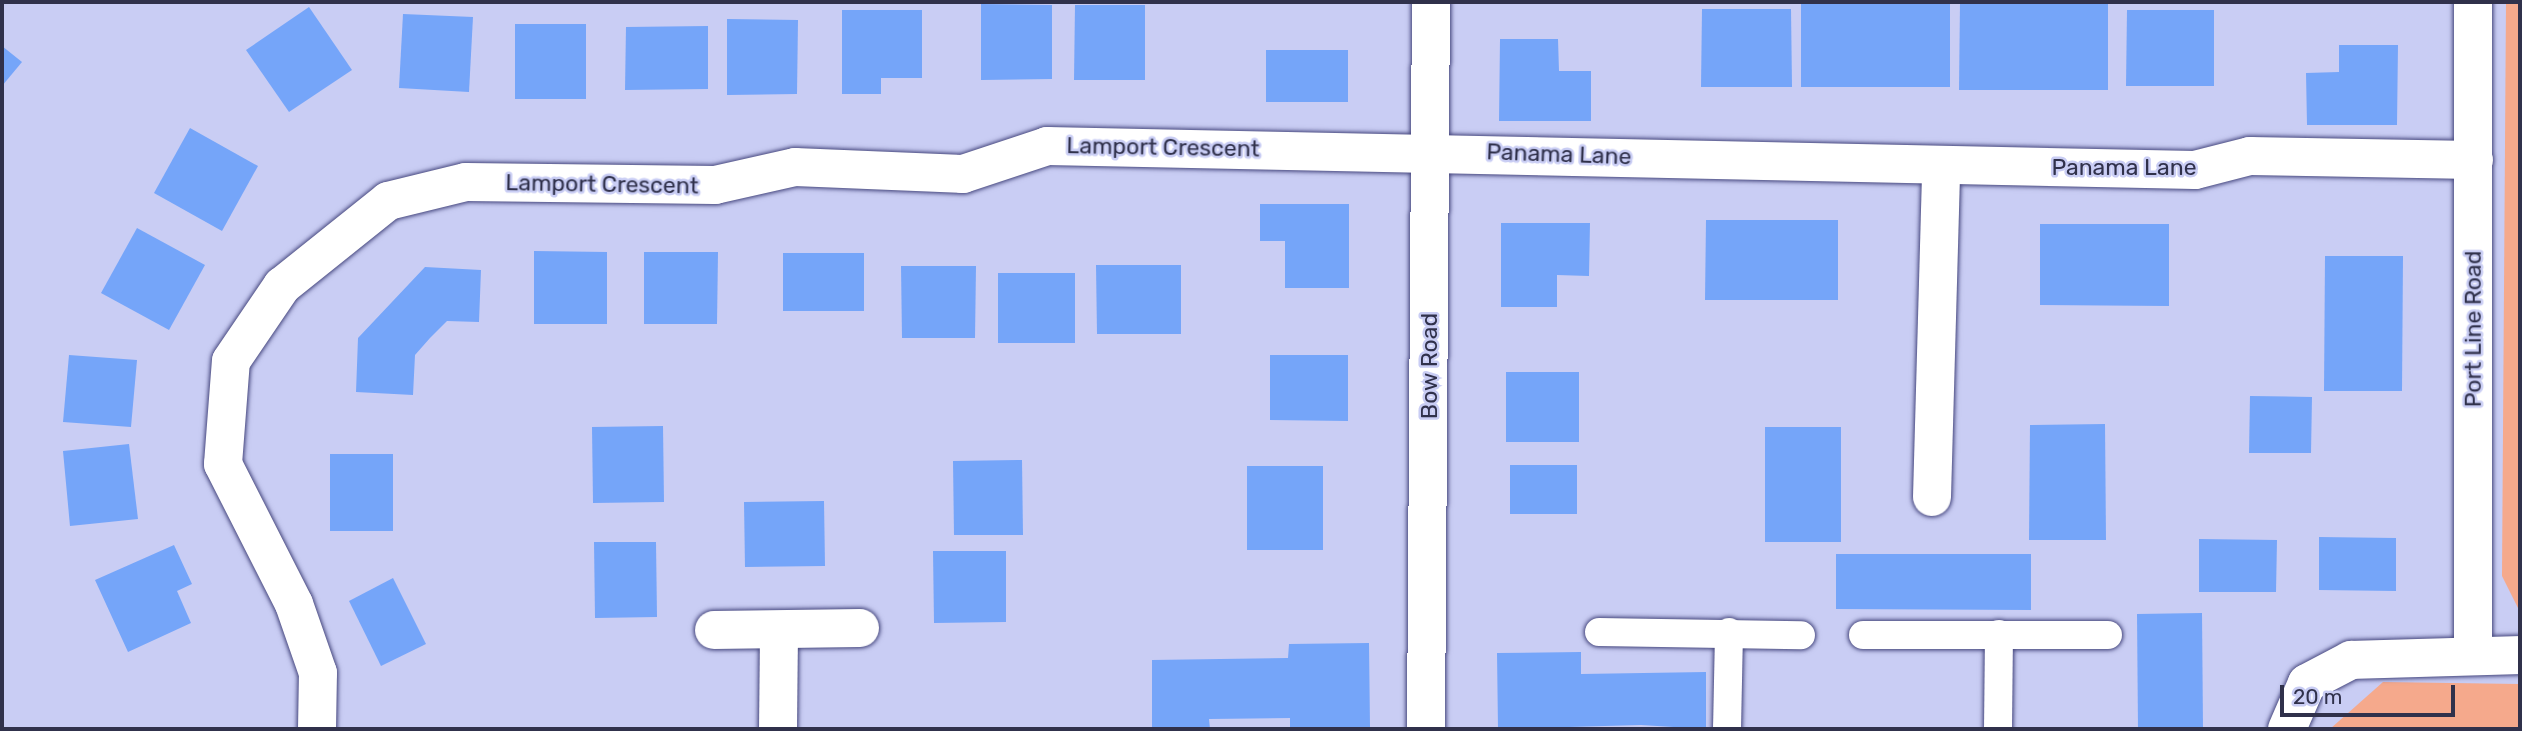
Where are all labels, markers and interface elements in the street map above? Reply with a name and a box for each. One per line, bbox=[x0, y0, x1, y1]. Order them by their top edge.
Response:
street label: Lamport Crescent bbox=[1066, 132, 1260, 162]
street label: Panama Lane bbox=[1486, 138, 1632, 170]
street label: Panama Lane bbox=[2051, 153, 2197, 181]
street label: Lamport Crescent bbox=[505, 169, 699, 199]
street label: Port Line Road bbox=[2459, 251, 2487, 407]
street label: Bow Road bbox=[1415, 313, 1443, 419]
scale bar bbox=[2284, 672, 2459, 716]
text: 20 m bbox=[2293, 684, 2342, 709]

